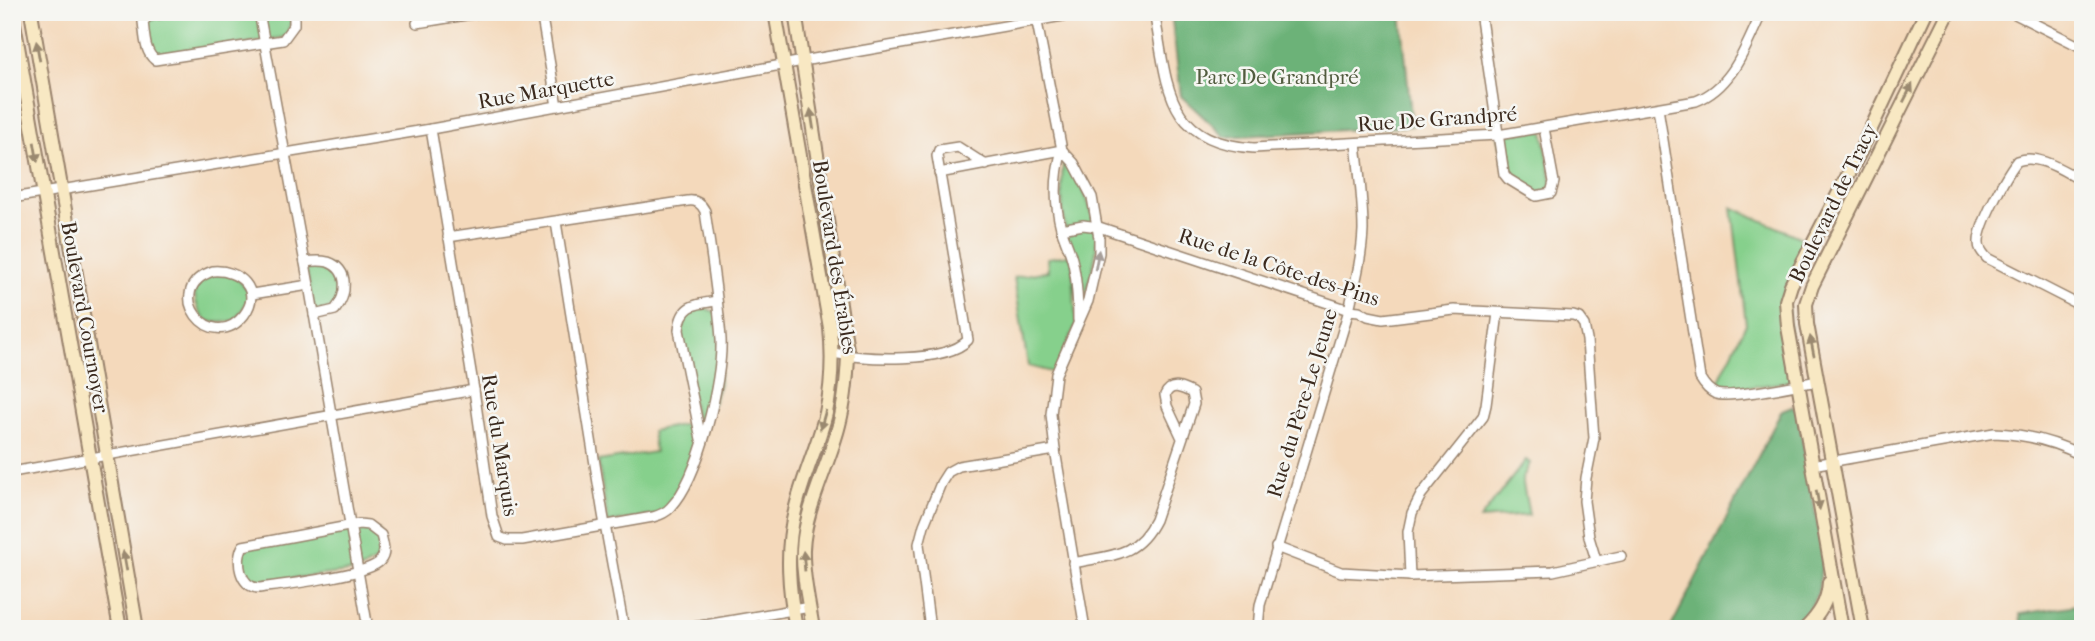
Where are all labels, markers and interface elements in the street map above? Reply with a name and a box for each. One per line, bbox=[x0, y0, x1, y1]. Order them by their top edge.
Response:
one-way arrow bbox=[32, 40, 43, 62]
park label: Parc De Grandpré bbox=[1195, 65, 1359, 89]
street label: Rue Marquette bbox=[476, 66, 616, 114]
one-way arrow bbox=[1902, 83, 1914, 103]
street label: Rue De Grandpré bbox=[1356, 101, 1518, 137]
one-way arrow bbox=[807, 108, 818, 130]
street label: Boulevard de Tracy bbox=[1784, 119, 1882, 287]
one-way arrow bbox=[31, 141, 42, 163]
street label: Boulevard des Érables bbox=[808, 158, 862, 356]
street label: Boulevard Cournoyer bbox=[56, 219, 114, 415]
street label: Rue de la Côte-des-Pins bbox=[1176, 223, 1383, 311]
one-way arrow bbox=[1092, 249, 1103, 271]
street label: Rue du Père-Le Jeune bbox=[1262, 306, 1342, 500]
one-way arrow bbox=[1806, 335, 1817, 357]
street label: Rue du Marquis bbox=[477, 372, 523, 518]
one-way arrow bbox=[817, 409, 828, 431]
one-way arrow bbox=[1813, 489, 1824, 511]
one-way arrow bbox=[119, 550, 130, 572]
one-way arrow bbox=[798, 550, 809, 572]

